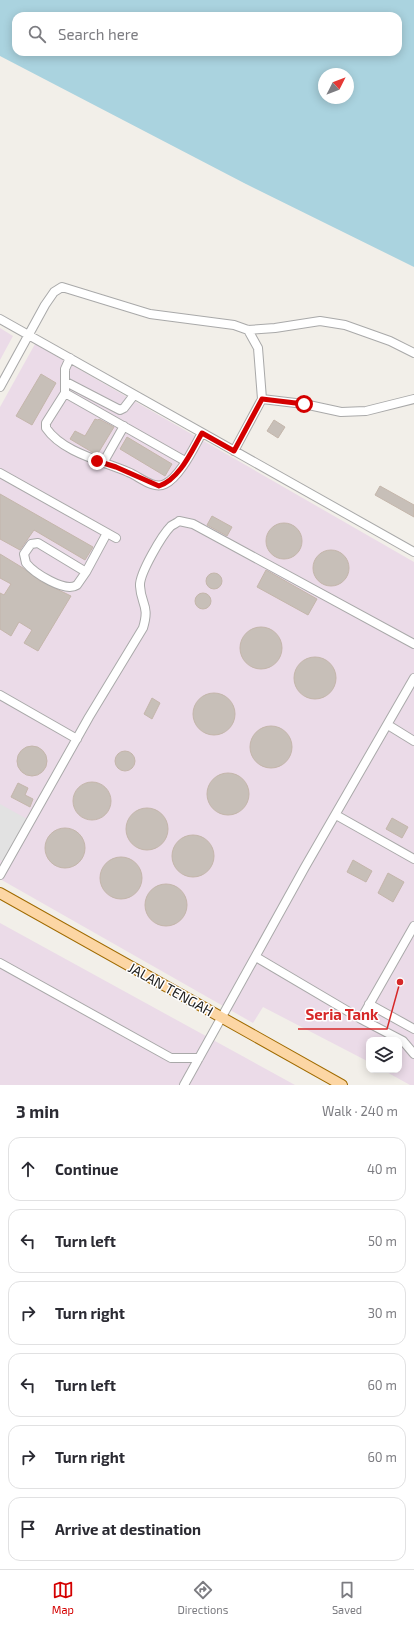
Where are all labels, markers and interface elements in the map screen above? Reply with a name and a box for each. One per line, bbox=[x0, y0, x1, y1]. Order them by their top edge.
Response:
search box bbox=[12, 12, 402, 56]
icon: search bbox=[26, 23, 48, 45]
text: Search here bbox=[58, 25, 139, 43]
north arrow bbox=[318, 68, 354, 104]
route start bbox=[295, 395, 313, 413]
route end bbox=[88, 452, 106, 470]
street label: JALAN TENGAH bbox=[125, 959, 217, 1019]
callout: Seria Tank bbox=[298, 1002, 387, 1029]
text: Seria Tank bbox=[306, 1005, 379, 1023]
map controls bbox=[366, 1037, 402, 1073]
button: layers bbox=[366, 1037, 402, 1073]
text: 3 min bbox=[16, 1101, 59, 1121]
text: Walk · 240 m bbox=[322, 1103, 398, 1119]
icon: ahead bbox=[17, 1158, 39, 1180]
text: Continue bbox=[55, 1160, 118, 1178]
text: 40 m bbox=[367, 1161, 397, 1177]
icon: left bbox=[17, 1230, 39, 1252]
text: Turn left bbox=[55, 1232, 116, 1250]
text: 50 m bbox=[368, 1233, 397, 1249]
icon: right bbox=[17, 1302, 39, 1324]
text: Turn right bbox=[55, 1304, 125, 1322]
text: 30 m bbox=[368, 1305, 397, 1321]
icon: left bbox=[17, 1374, 39, 1396]
text: Turn left bbox=[55, 1376, 116, 1394]
text: 60 m bbox=[367, 1377, 397, 1393]
icon: right bbox=[17, 1446, 39, 1468]
text: Turn right bbox=[55, 1448, 125, 1466]
text: 60 m bbox=[367, 1449, 397, 1465]
icon: arrive bbox=[17, 1518, 39, 1540]
text: Arrive at destination bbox=[55, 1520, 201, 1538]
tab: Map bbox=[52, 1579, 74, 1616]
tab: Directions bbox=[178, 1579, 228, 1616]
tab: Saved bbox=[332, 1579, 362, 1616]

